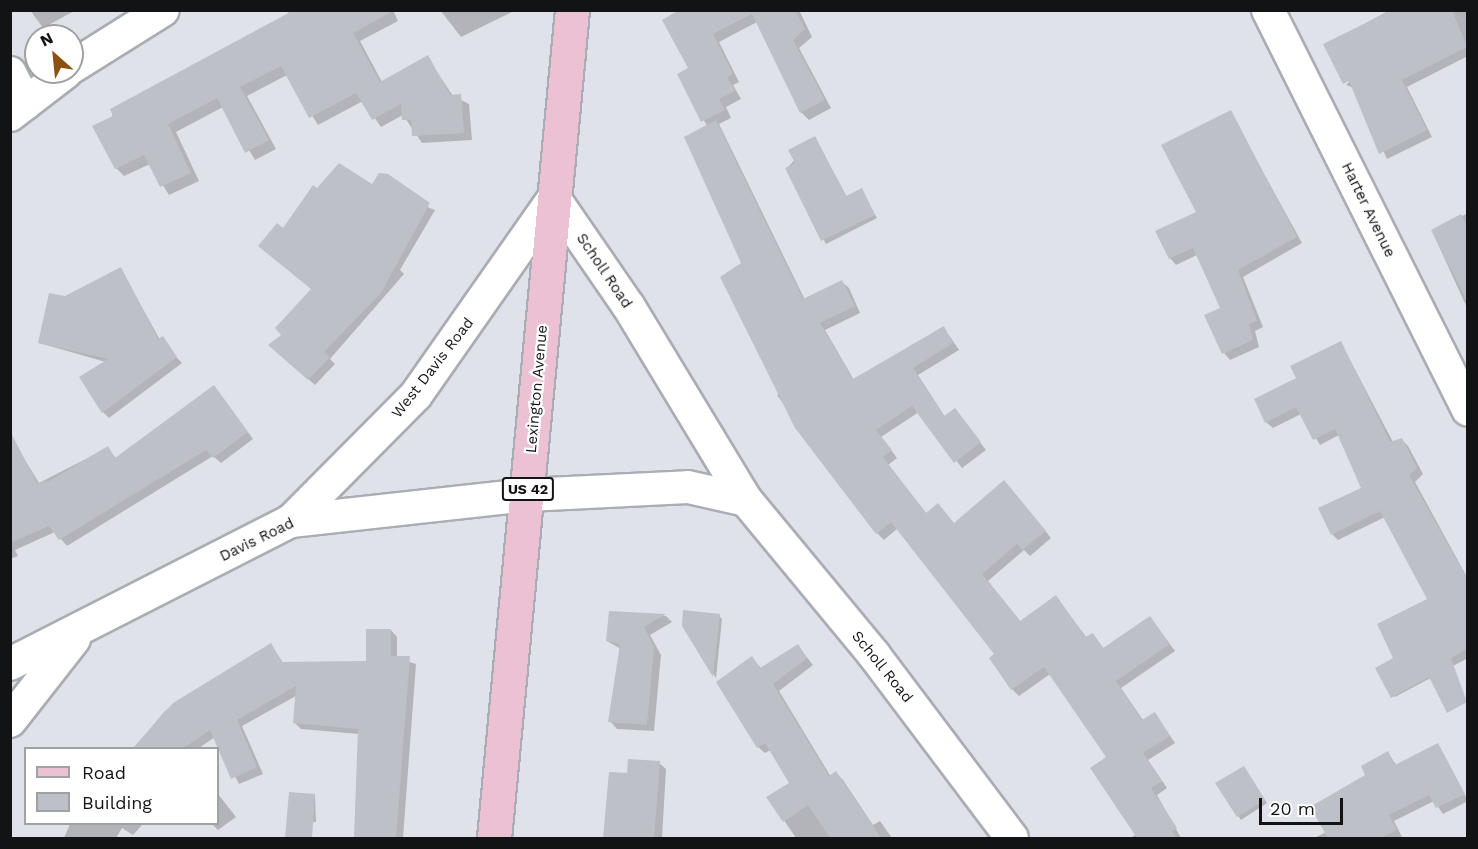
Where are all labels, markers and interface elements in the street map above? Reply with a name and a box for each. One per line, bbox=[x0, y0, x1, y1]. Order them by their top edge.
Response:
north arrow bbox=[24, 24, 84, 84]
text: N bbox=[37, 28, 56, 50]
street label: Harter Avenue bbox=[1337, 159, 1399, 261]
street label: Scholl Road bbox=[572, 230, 636, 312]
street label: West Davis Road bbox=[388, 314, 478, 422]
street label: Lexington Avenue bbox=[522, 324, 552, 454]
road number: US 42 bbox=[501, 478, 555, 500]
street label: Davis Road bbox=[217, 514, 297, 566]
street label: Scholl Road bbox=[848, 627, 916, 707]
legend bbox=[24, 747, 219, 825]
text: Road bbox=[82, 762, 126, 783]
scale bar bbox=[1262, 786, 1346, 824]
text: Building bbox=[82, 792, 152, 813]
text: 20 m bbox=[1270, 798, 1315, 819]

